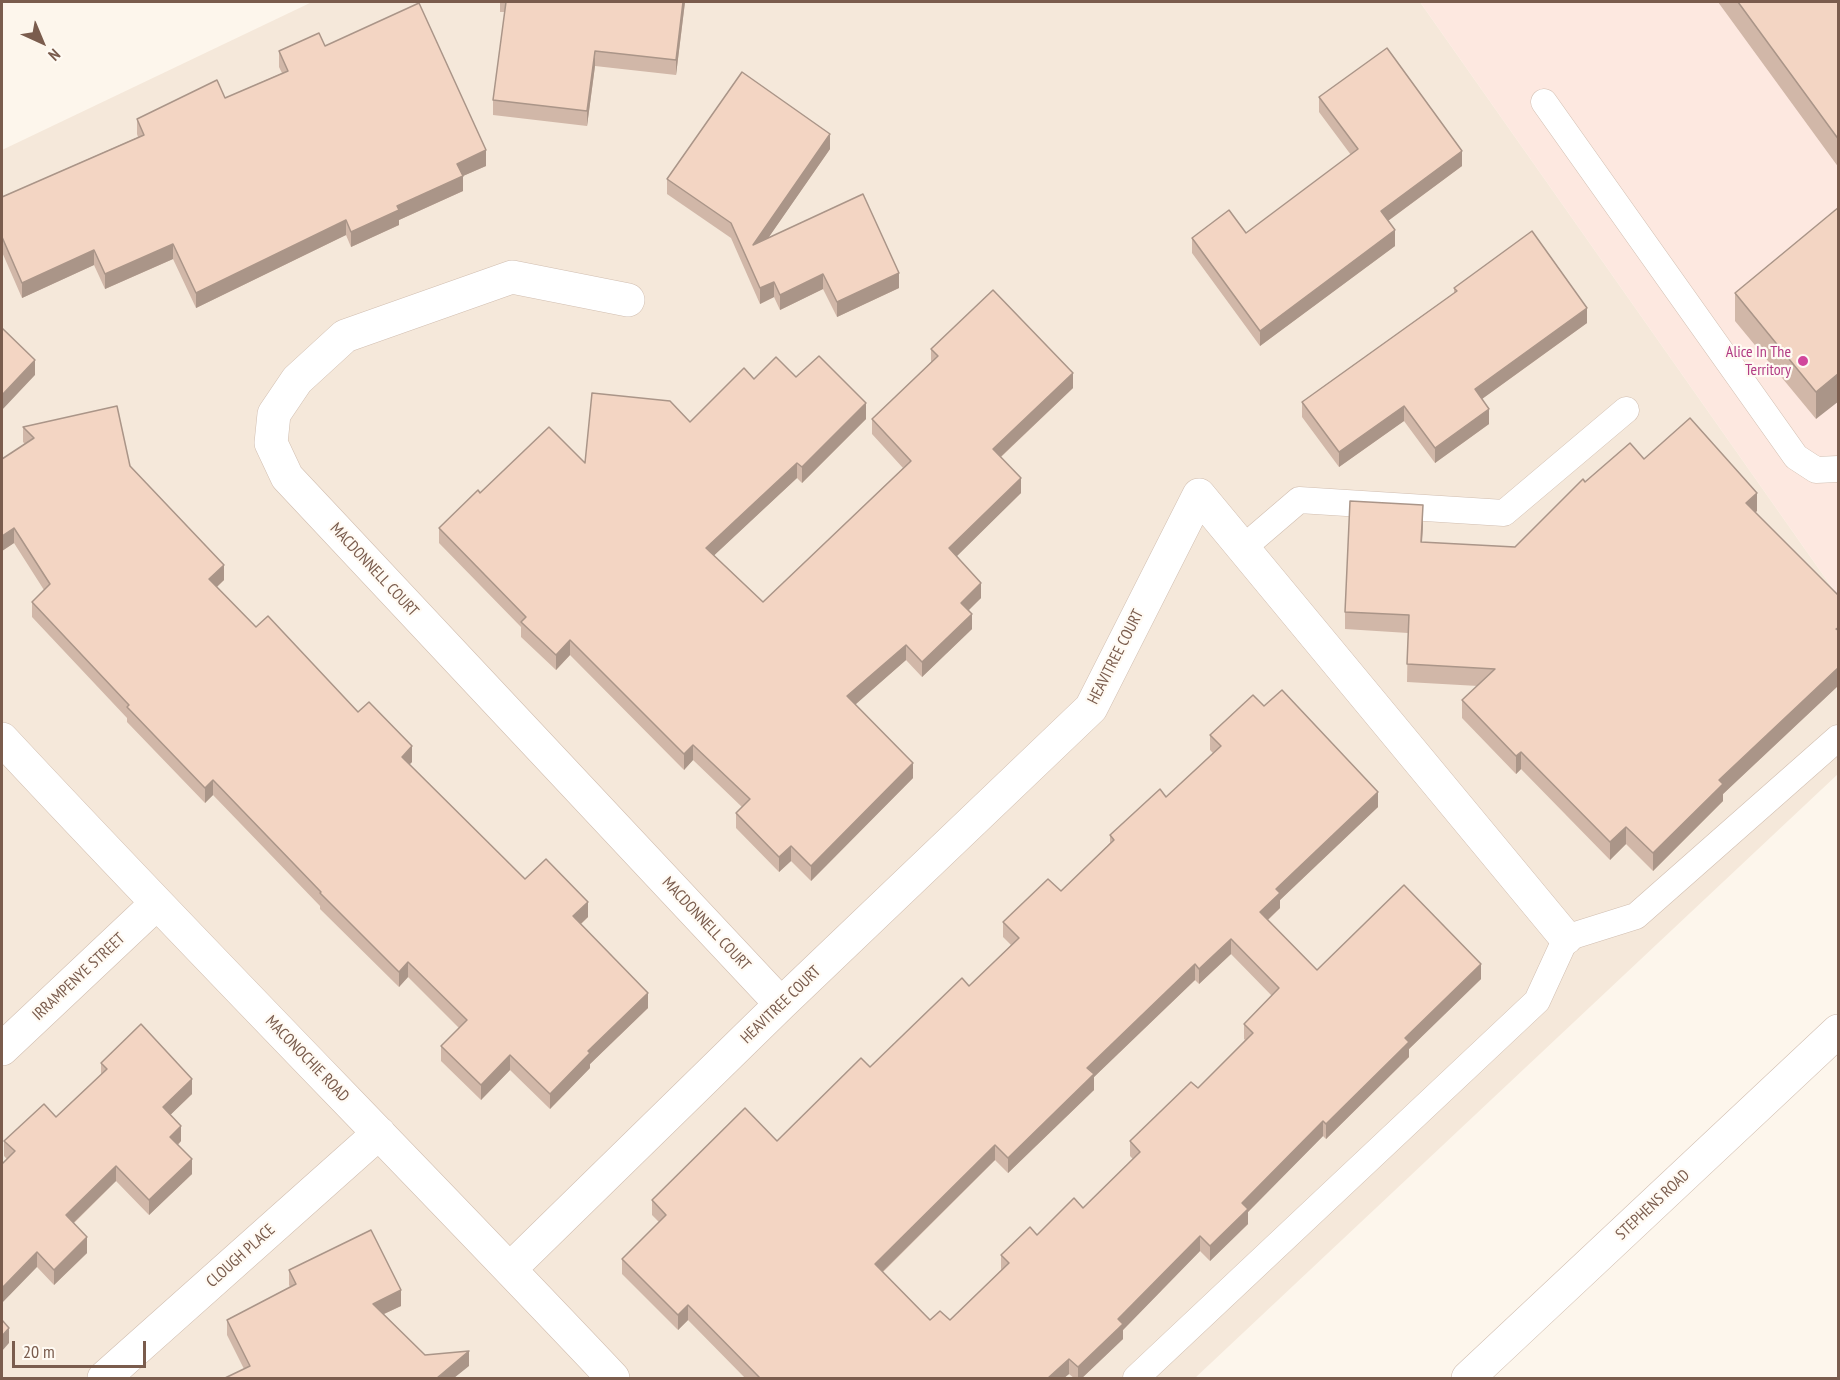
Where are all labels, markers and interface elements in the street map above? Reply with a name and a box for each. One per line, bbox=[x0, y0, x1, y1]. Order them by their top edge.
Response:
north arrow bbox=[12, 12, 72, 72]
text: N bbox=[44, 45, 65, 65]
place label: Alice In The Territory bbox=[1726, 342, 1791, 380]
marker: Alice In The Territory bbox=[1796, 354, 1810, 368]
street label: MACDONNELL COURT bbox=[326, 519, 422, 621]
street label: HEAVITREE COURT bbox=[1084, 606, 1148, 708]
street label: MACDONNELL COURT bbox=[658, 873, 754, 975]
street label: IRRAMPENYE STREET bbox=[29, 929, 129, 1025]
street label: HEAVITREE COURT bbox=[737, 962, 825, 1048]
street label: MACONOCHIE ROAD bbox=[261, 1012, 353, 1106]
street label: STEPHENS ROAD bbox=[1612, 1166, 1694, 1244]
street label: CLOUGH PLACE bbox=[203, 1220, 279, 1292]
scale bar bbox=[15, 1329, 148, 1367]
text: 20 m bbox=[23, 1340, 55, 1363]

